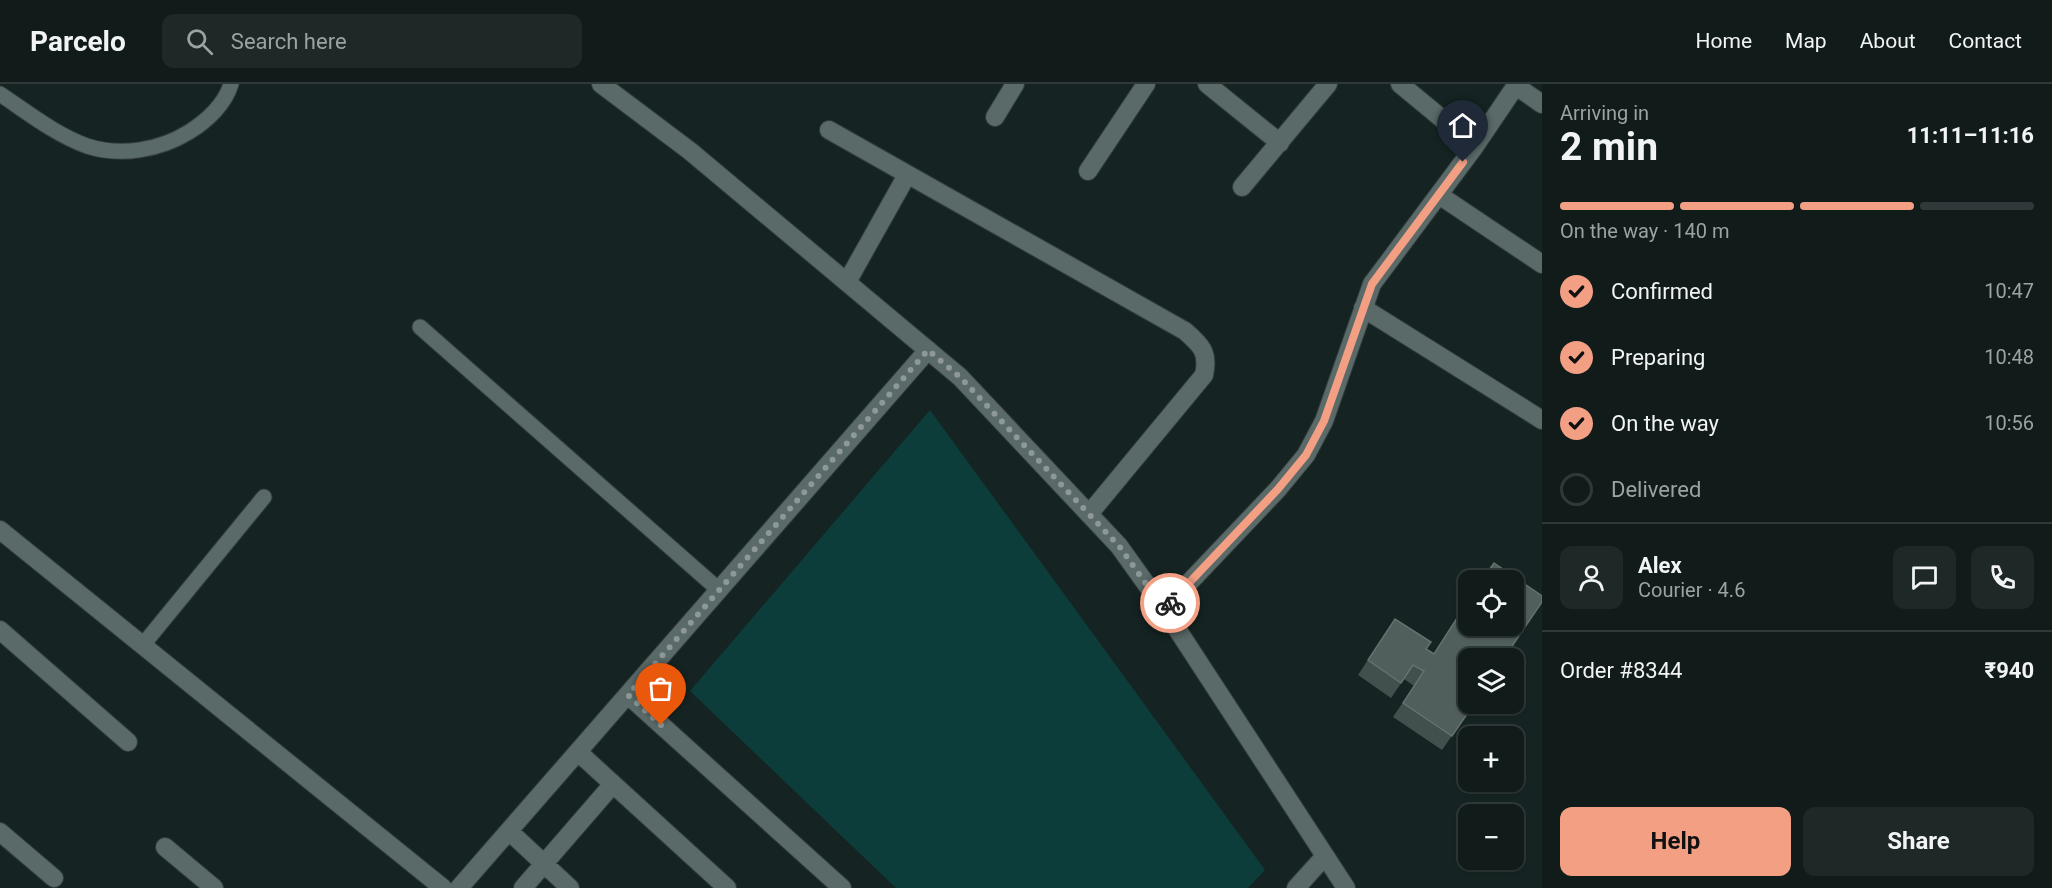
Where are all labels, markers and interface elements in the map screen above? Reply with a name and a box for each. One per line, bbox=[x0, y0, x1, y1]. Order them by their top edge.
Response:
search box bbox=[162, 14, 582, 68]
text: Parcelo bbox=[30, 25, 126, 58]
icon: search bbox=[183, 25, 216, 58]
text: Search here bbox=[231, 29, 347, 54]
text: Home bbox=[1696, 29, 1752, 53]
text: Map bbox=[1785, 29, 1827, 53]
text: About bbox=[1860, 29, 1916, 53]
text: Contact bbox=[1949, 29, 2022, 53]
pin bbox=[1437, 100, 1488, 162]
text: Arriving in bbox=[1560, 101, 1649, 125]
icon: home bbox=[1446, 109, 1479, 142]
text: 11:11–11:16 bbox=[1907, 123, 2034, 148]
text: 2 min bbox=[1560, 124, 1658, 170]
text: On the way · 140 m bbox=[1560, 219, 1729, 243]
icon: check bbox=[1560, 275, 1593, 308]
text: Confirmed bbox=[1611, 279, 1713, 304]
text: 10:47 bbox=[1984, 279, 2034, 303]
icon: check bbox=[1560, 341, 1593, 374]
text: Preparing bbox=[1611, 345, 1705, 370]
text: 10:48 bbox=[1984, 345, 2034, 369]
icon: check bbox=[1560, 407, 1593, 440]
text: On the way bbox=[1611, 411, 1719, 436]
text: 10:56 bbox=[1984, 411, 2034, 435]
text: Delivered bbox=[1611, 477, 1701, 502]
button: person bbox=[1560, 546, 1623, 609]
button: chat bbox=[1893, 546, 1956, 609]
button: phone bbox=[1971, 546, 2034, 609]
text: Alex bbox=[1638, 553, 1682, 578]
map controls bbox=[1458, 570, 1524, 870]
button: locate bbox=[1458, 570, 1524, 636]
courier bbox=[1140, 573, 1200, 633]
text: Courier · 4.6 bbox=[1638, 578, 1745, 602]
icon: bike bbox=[1154, 587, 1187, 620]
button: layers bbox=[1458, 648, 1524, 714]
text: Order #8344 bbox=[1560, 658, 1682, 683]
text: ₹940 bbox=[1985, 658, 2034, 683]
pin bbox=[635, 663, 686, 725]
icon: bag bbox=[644, 672, 677, 705]
button: + bbox=[1458, 726, 1524, 792]
button: − bbox=[1458, 804, 1524, 870]
button: Help bbox=[1560, 807, 1791, 876]
button: Share bbox=[1803, 807, 2034, 876]

